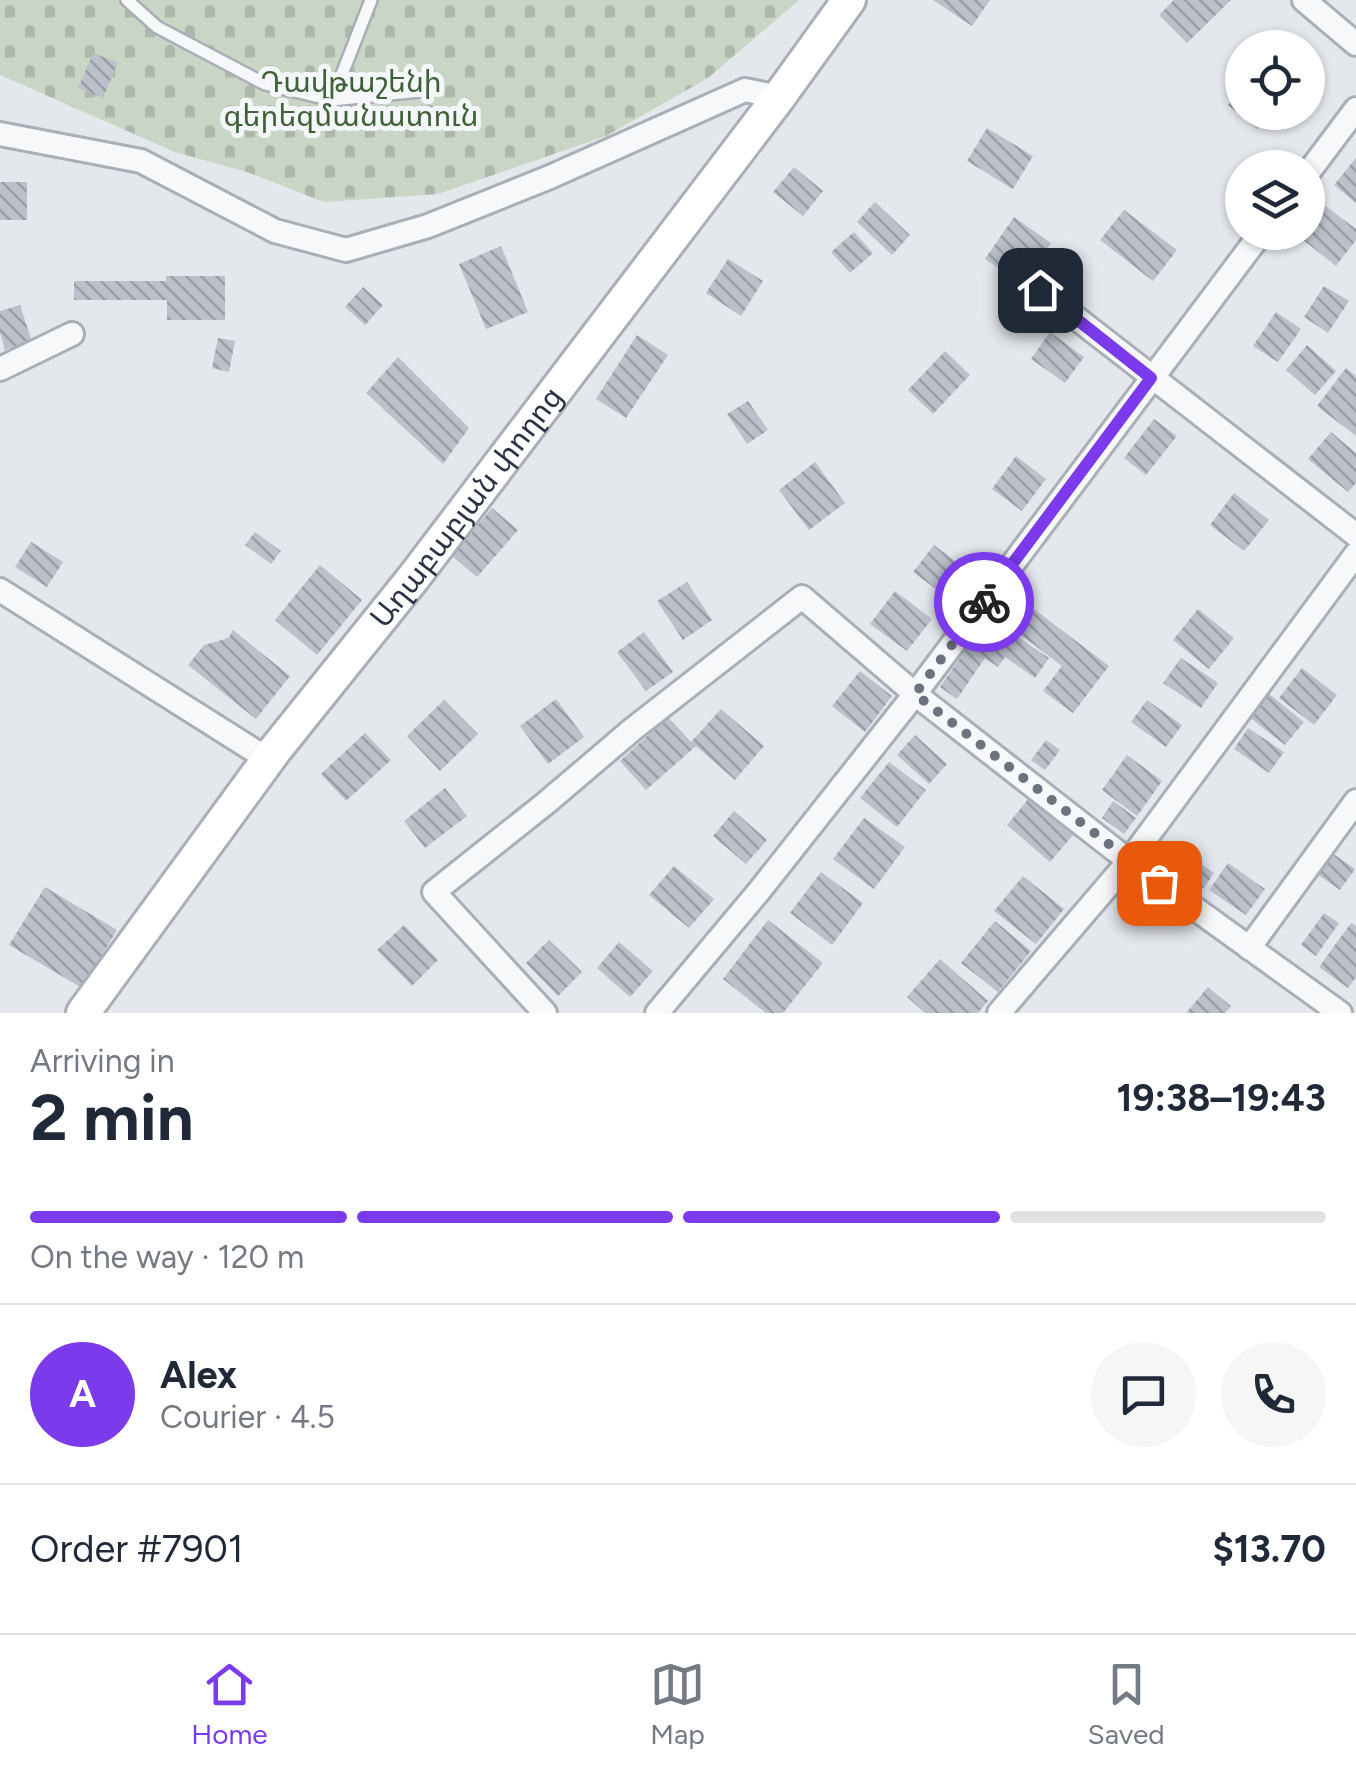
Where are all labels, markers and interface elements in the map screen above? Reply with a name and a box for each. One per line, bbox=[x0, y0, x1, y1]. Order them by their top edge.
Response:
map controls bbox=[1225, 30, 1325, 250]
button: locate bbox=[1225, 30, 1325, 130]
park label: Դավթաշենի գերեզմանատուն bbox=[223, 63, 479, 134]
button: layers bbox=[1225, 150, 1325, 250]
pin bbox=[998, 248, 1083, 333]
icon: home bbox=[1013, 263, 1068, 318]
street label: Աղաբաբյան փողոց bbox=[362, 379, 570, 635]
courier bbox=[934, 552, 1034, 652]
icon: bike bbox=[957, 575, 1012, 630]
pin bbox=[1117, 841, 1202, 926]
icon: bag bbox=[1132, 856, 1187, 911]
text: Arriving in bbox=[30, 1042, 175, 1080]
text: 19:38–19:43 bbox=[1117, 1075, 1326, 1121]
text: 2 min bbox=[30, 1078, 194, 1156]
text: On the way · 120 m bbox=[30, 1238, 304, 1276]
button: chat bbox=[1091, 1342, 1196, 1447]
button: phone bbox=[1221, 1342, 1326, 1447]
text: Alex bbox=[160, 1352, 237, 1398]
text: A bbox=[69, 1371, 96, 1417]
text: Courier · 4.5 bbox=[160, 1398, 335, 1436]
text: Order #7901 bbox=[30, 1526, 243, 1572]
text: $13.70 bbox=[1213, 1526, 1326, 1572]
tab: Home bbox=[191, 1657, 268, 1751]
tab: Map bbox=[650, 1657, 705, 1751]
tab: Saved bbox=[1088, 1657, 1165, 1751]

